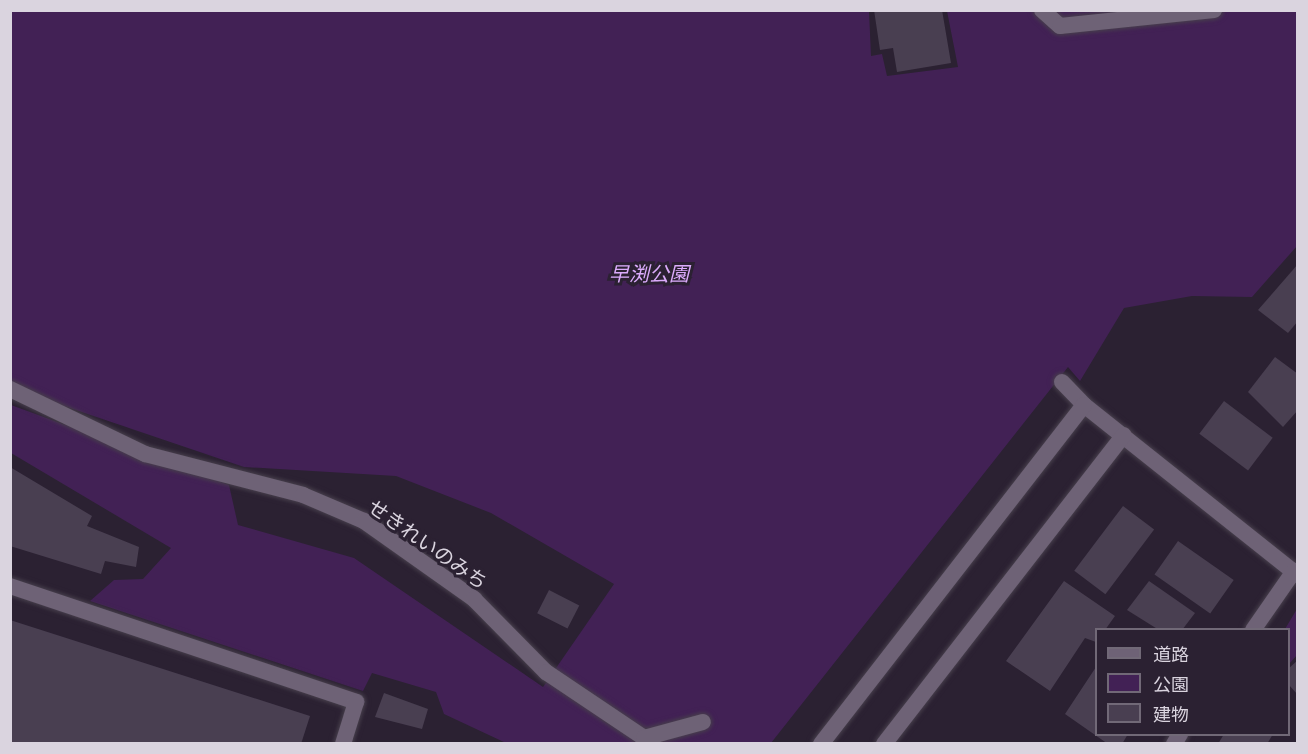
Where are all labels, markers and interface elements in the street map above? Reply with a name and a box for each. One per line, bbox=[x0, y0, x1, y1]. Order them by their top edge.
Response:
park label: 早渕公園 bbox=[609, 261, 689, 285]
street label: せきれいのみち bbox=[364, 494, 492, 594]
legend bbox=[1095, 628, 1290, 736]
text: 道路 bbox=[1153, 643, 1189, 666]
text: 公園 bbox=[1153, 673, 1189, 696]
text: 建物 bbox=[1153, 703, 1189, 726]

